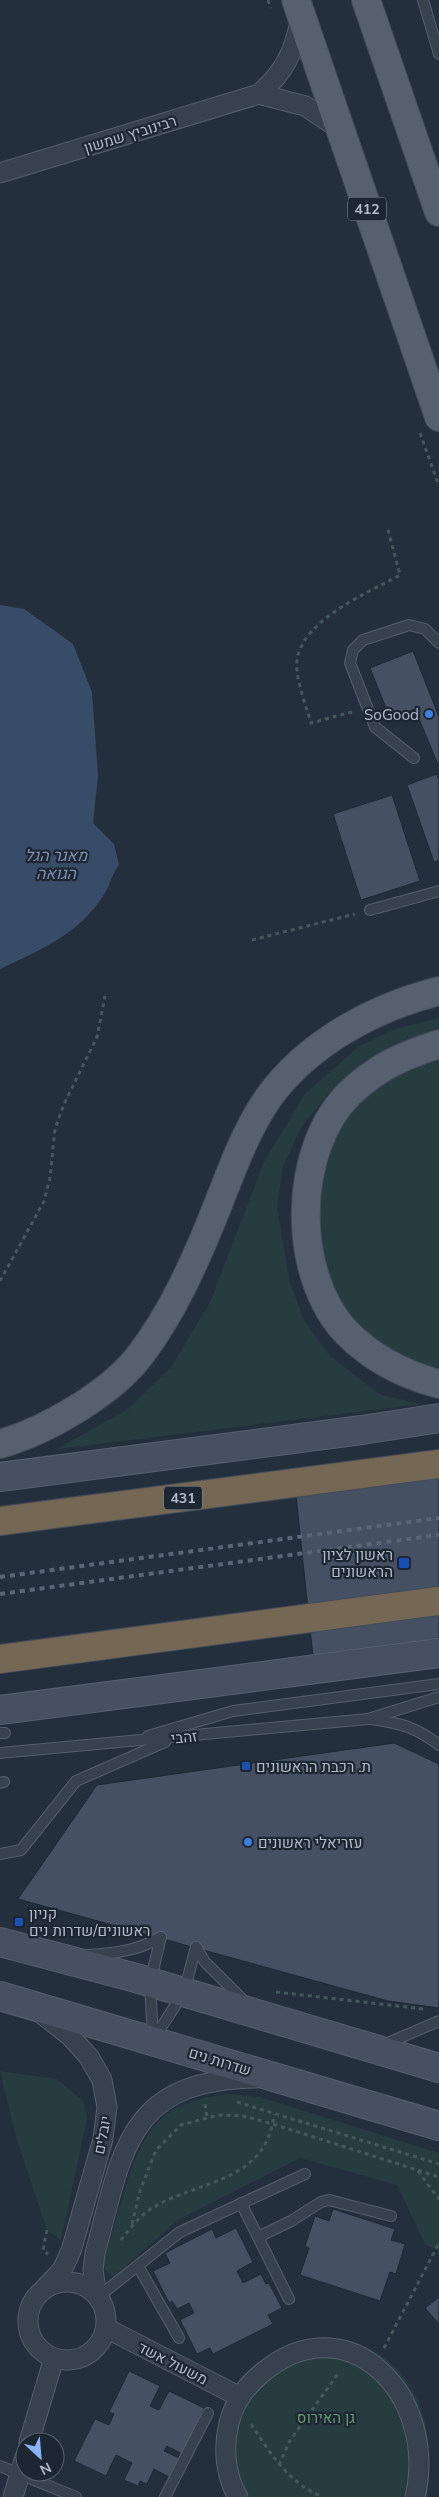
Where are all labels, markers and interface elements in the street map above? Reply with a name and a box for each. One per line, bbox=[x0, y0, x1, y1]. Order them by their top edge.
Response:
street label: רבינוביץ שמשון bbox=[81, 111, 179, 157]
road number: 412 bbox=[348, 198, 386, 220]
place label: SoGood bbox=[364, 705, 419, 724]
marker: SoGood bbox=[423, 708, 435, 720]
water label: מאגר הגל הגואה bbox=[25, 845, 88, 883]
road number: 431 bbox=[164, 1486, 202, 1510]
place label: ראשון לציון הראשונים bbox=[322, 1545, 393, 1581]
marker: ראשון לציון הראשונים bbox=[397, 1556, 411, 1570]
street label: זהבי bbox=[170, 1726, 198, 1748]
place label: ת. רכבת הראשונים bbox=[256, 1757, 371, 1776]
marker: ת. רכבת הראשונים bbox=[240, 1760, 252, 1772]
place label: עזריאלי ראשונים bbox=[258, 1833, 362, 1852]
marker: עזריאלי ראשונים bbox=[242, 1836, 254, 1848]
place label: קניון ראשונים/שדרות נים bbox=[29, 1904, 150, 1940]
marker: קניון ראשונים/שדרות נים bbox=[13, 1916, 25, 1928]
street label: שדרות נים bbox=[186, 2043, 254, 2079]
street label: יובלים bbox=[89, 2114, 115, 2156]
street label: משעול אשד bbox=[135, 2337, 211, 2389]
park label: גן האירוס bbox=[297, 2408, 355, 2427]
north arrow bbox=[15, 2432, 65, 2482]
text: N bbox=[37, 2458, 54, 2479]

